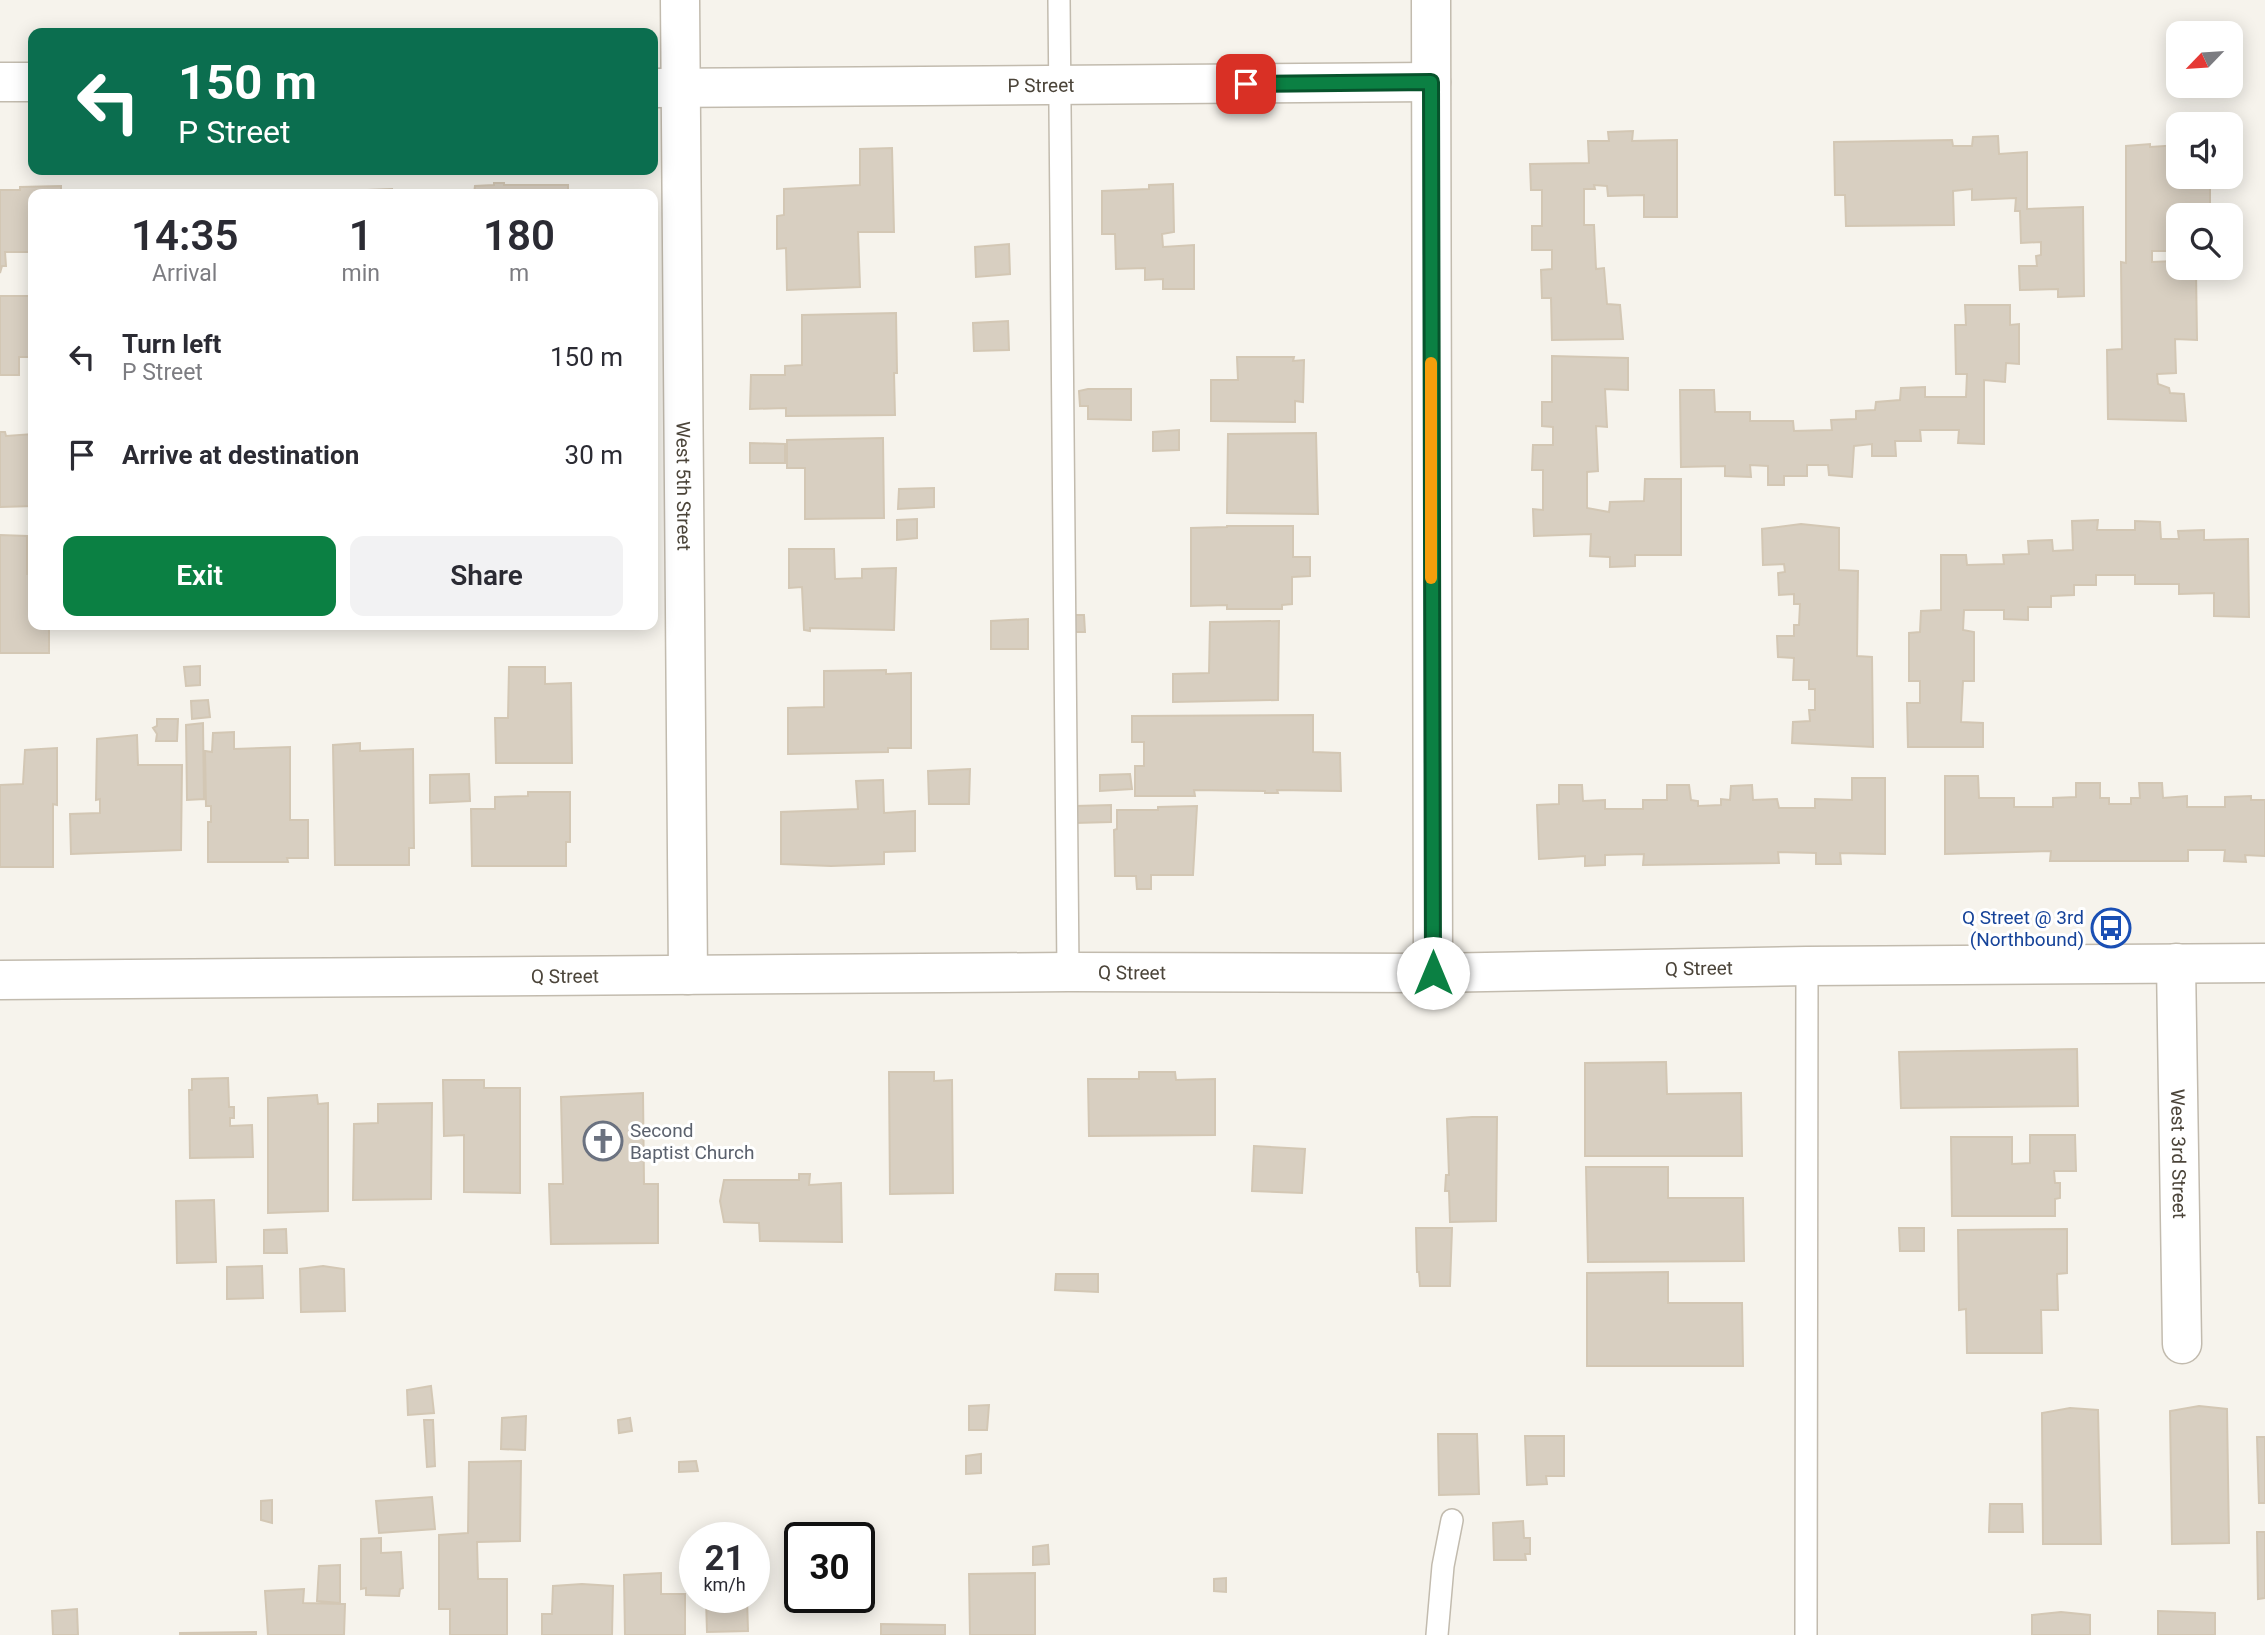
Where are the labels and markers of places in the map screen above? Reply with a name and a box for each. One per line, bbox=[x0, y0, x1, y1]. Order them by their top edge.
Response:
pin bbox=[1216, 54, 1276, 114]
place label: Q Street @ 3rd (Northbound) bbox=[1962, 906, 2084, 951]
bus stop icon: Q Street @ 3rd (Northbound) bbox=[2090, 907, 2132, 949]
place label: Second Baptist Church bbox=[630, 1119, 754, 1164]
church icon: Second Baptist Church bbox=[582, 1120, 624, 1162]

